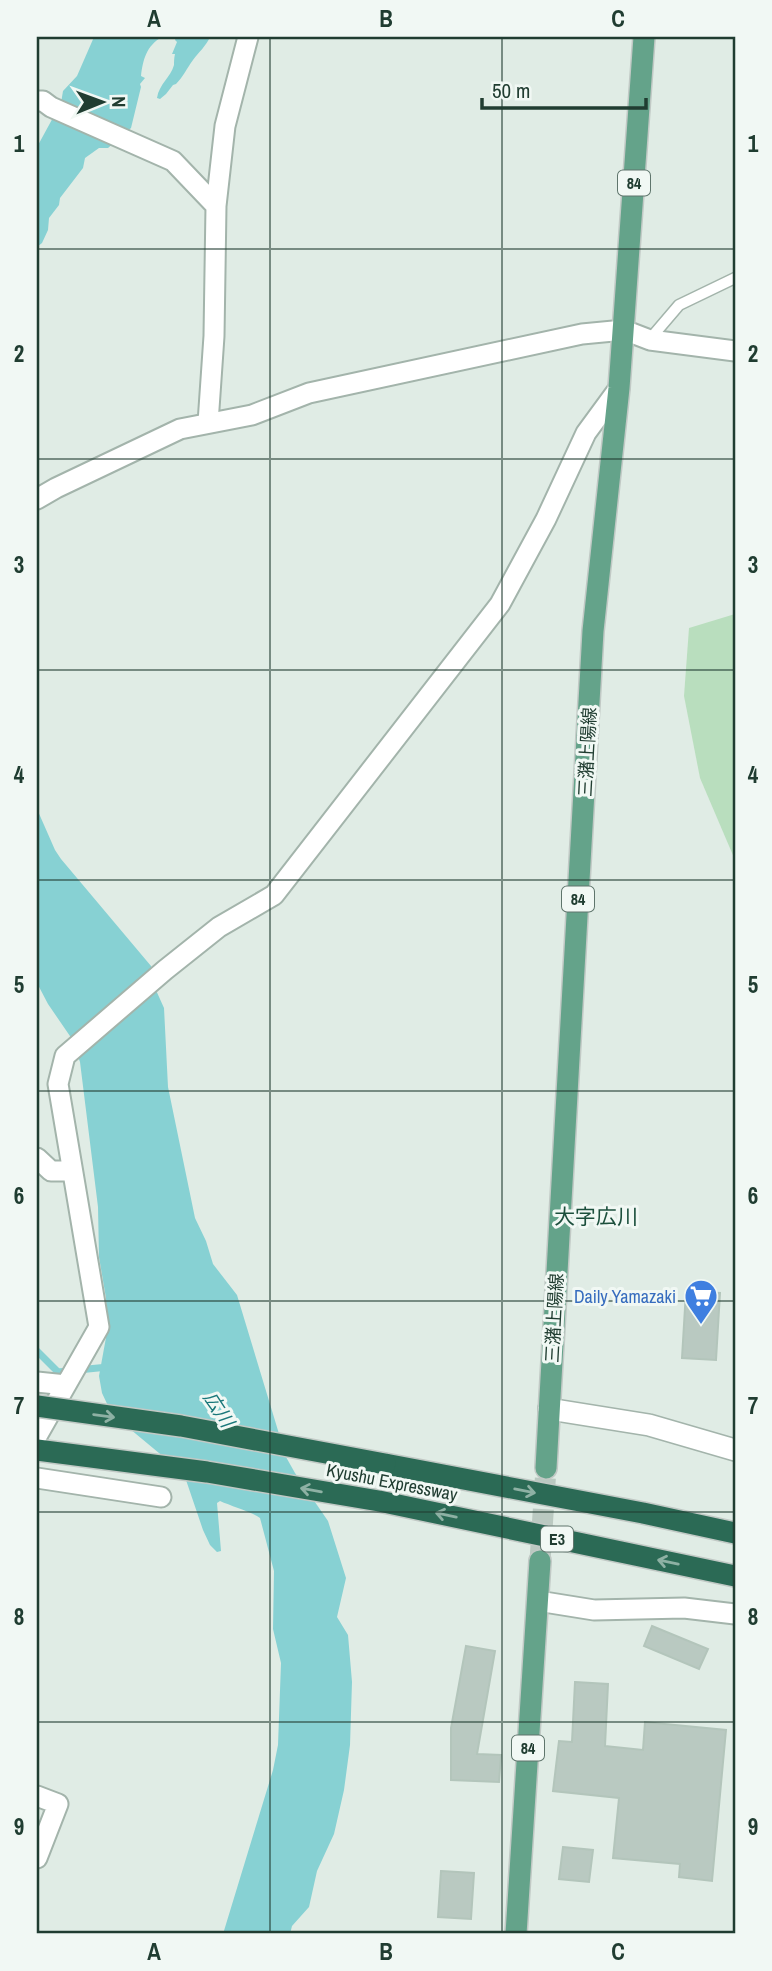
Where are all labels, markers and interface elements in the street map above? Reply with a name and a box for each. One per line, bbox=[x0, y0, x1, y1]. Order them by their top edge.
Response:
text: A bbox=[147, 3, 161, 34]
text: B bbox=[379, 3, 393, 34]
text: C bbox=[611, 3, 625, 34]
north arrow bbox=[66, 66, 136, 136]
scale bar bbox=[482, 66, 646, 110]
text: 50 m bbox=[492, 76, 530, 105]
text: N bbox=[106, 96, 132, 108]
text: 1 bbox=[14, 128, 25, 159]
text: 1 bbox=[748, 128, 759, 159]
road number: 84 bbox=[618, 170, 650, 196]
text: 2 bbox=[14, 338, 24, 369]
text: 2 bbox=[748, 338, 758, 369]
text: 3 bbox=[14, 549, 24, 580]
text: 3 bbox=[748, 549, 758, 580]
street label: 三潴上陽線 bbox=[572, 706, 602, 798]
text: 4 bbox=[14, 759, 25, 790]
text: 4 bbox=[748, 759, 759, 790]
road number: 84 bbox=[562, 886, 594, 911]
text: 5 bbox=[14, 969, 24, 1000]
text: 5 bbox=[748, 969, 758, 1000]
text: 6 bbox=[14, 1180, 24, 1211]
text: 6 bbox=[748, 1180, 758, 1211]
district label: 大字広川 bbox=[554, 1202, 638, 1231]
street label: 三潴上陽線 bbox=[539, 1272, 569, 1364]
supermarket icon: Daily Yamazaki bbox=[682, 1277, 720, 1326]
place label: Daily Yamazaki bbox=[574, 1284, 676, 1309]
water label: 広川 bbox=[198, 1386, 241, 1434]
text: 7 bbox=[14, 1390, 24, 1421]
text: 7 bbox=[748, 1390, 758, 1421]
one-way arrow bbox=[92, 1409, 115, 1422]
street label: Kyushu Expressway bbox=[324, 1457, 460, 1507]
one-way arrow bbox=[300, 1483, 323, 1496]
one-way arrow bbox=[513, 1484, 535, 1498]
one-way arrow bbox=[435, 1508, 458, 1522]
road number: E3 bbox=[541, 1526, 573, 1552]
one-way arrow bbox=[657, 1555, 680, 1569]
text: 8 bbox=[14, 1601, 24, 1632]
text: 8 bbox=[748, 1601, 758, 1632]
road number: 84 bbox=[512, 1736, 544, 1760]
text: 9 bbox=[14, 1811, 24, 1842]
text: 9 bbox=[748, 1811, 758, 1842]
text: A bbox=[147, 1936, 161, 1967]
text: B bbox=[379, 1936, 393, 1967]
text: C bbox=[611, 1936, 625, 1967]

